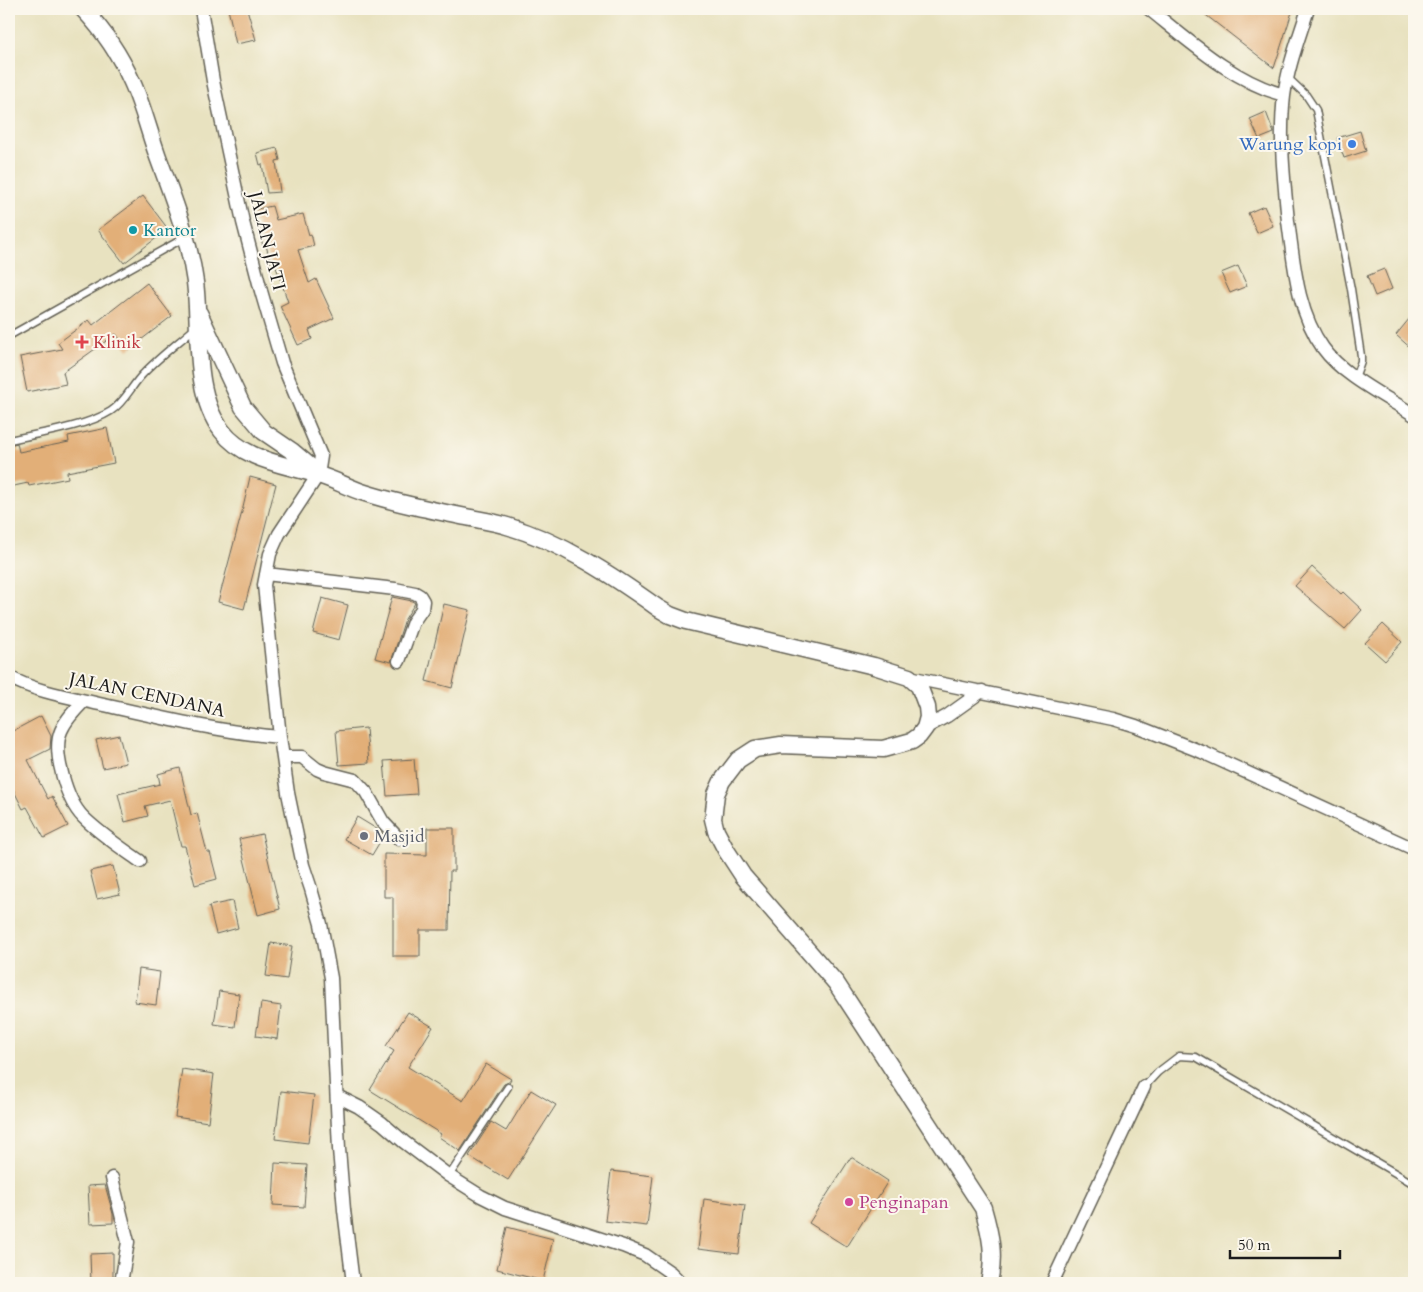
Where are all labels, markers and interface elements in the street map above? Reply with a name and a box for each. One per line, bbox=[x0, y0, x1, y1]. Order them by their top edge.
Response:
place label: Warung kopi bbox=[1238, 132, 1342, 157]
marker: Warung kopi bbox=[1346, 138, 1358, 150]
street label: JALAN JATI bbox=[242, 186, 291, 293]
place label: Kantor bbox=[143, 218, 197, 243]
marker: Kantor bbox=[127, 224, 139, 236]
place label: Klinik bbox=[93, 330, 141, 355]
marker: Klinik bbox=[75, 335, 89, 349]
street label: JALAN CENDANA bbox=[64, 666, 227, 724]
place label: Masjid bbox=[374, 824, 425, 849]
marker: Masjid bbox=[358, 830, 370, 842]
place label: Penginapan bbox=[859, 1190, 950, 1215]
marker: Penginapan bbox=[843, 1196, 855, 1208]
scale bar bbox=[1230, 1227, 1340, 1259]
text: 50 m bbox=[1238, 1235, 1270, 1255]

